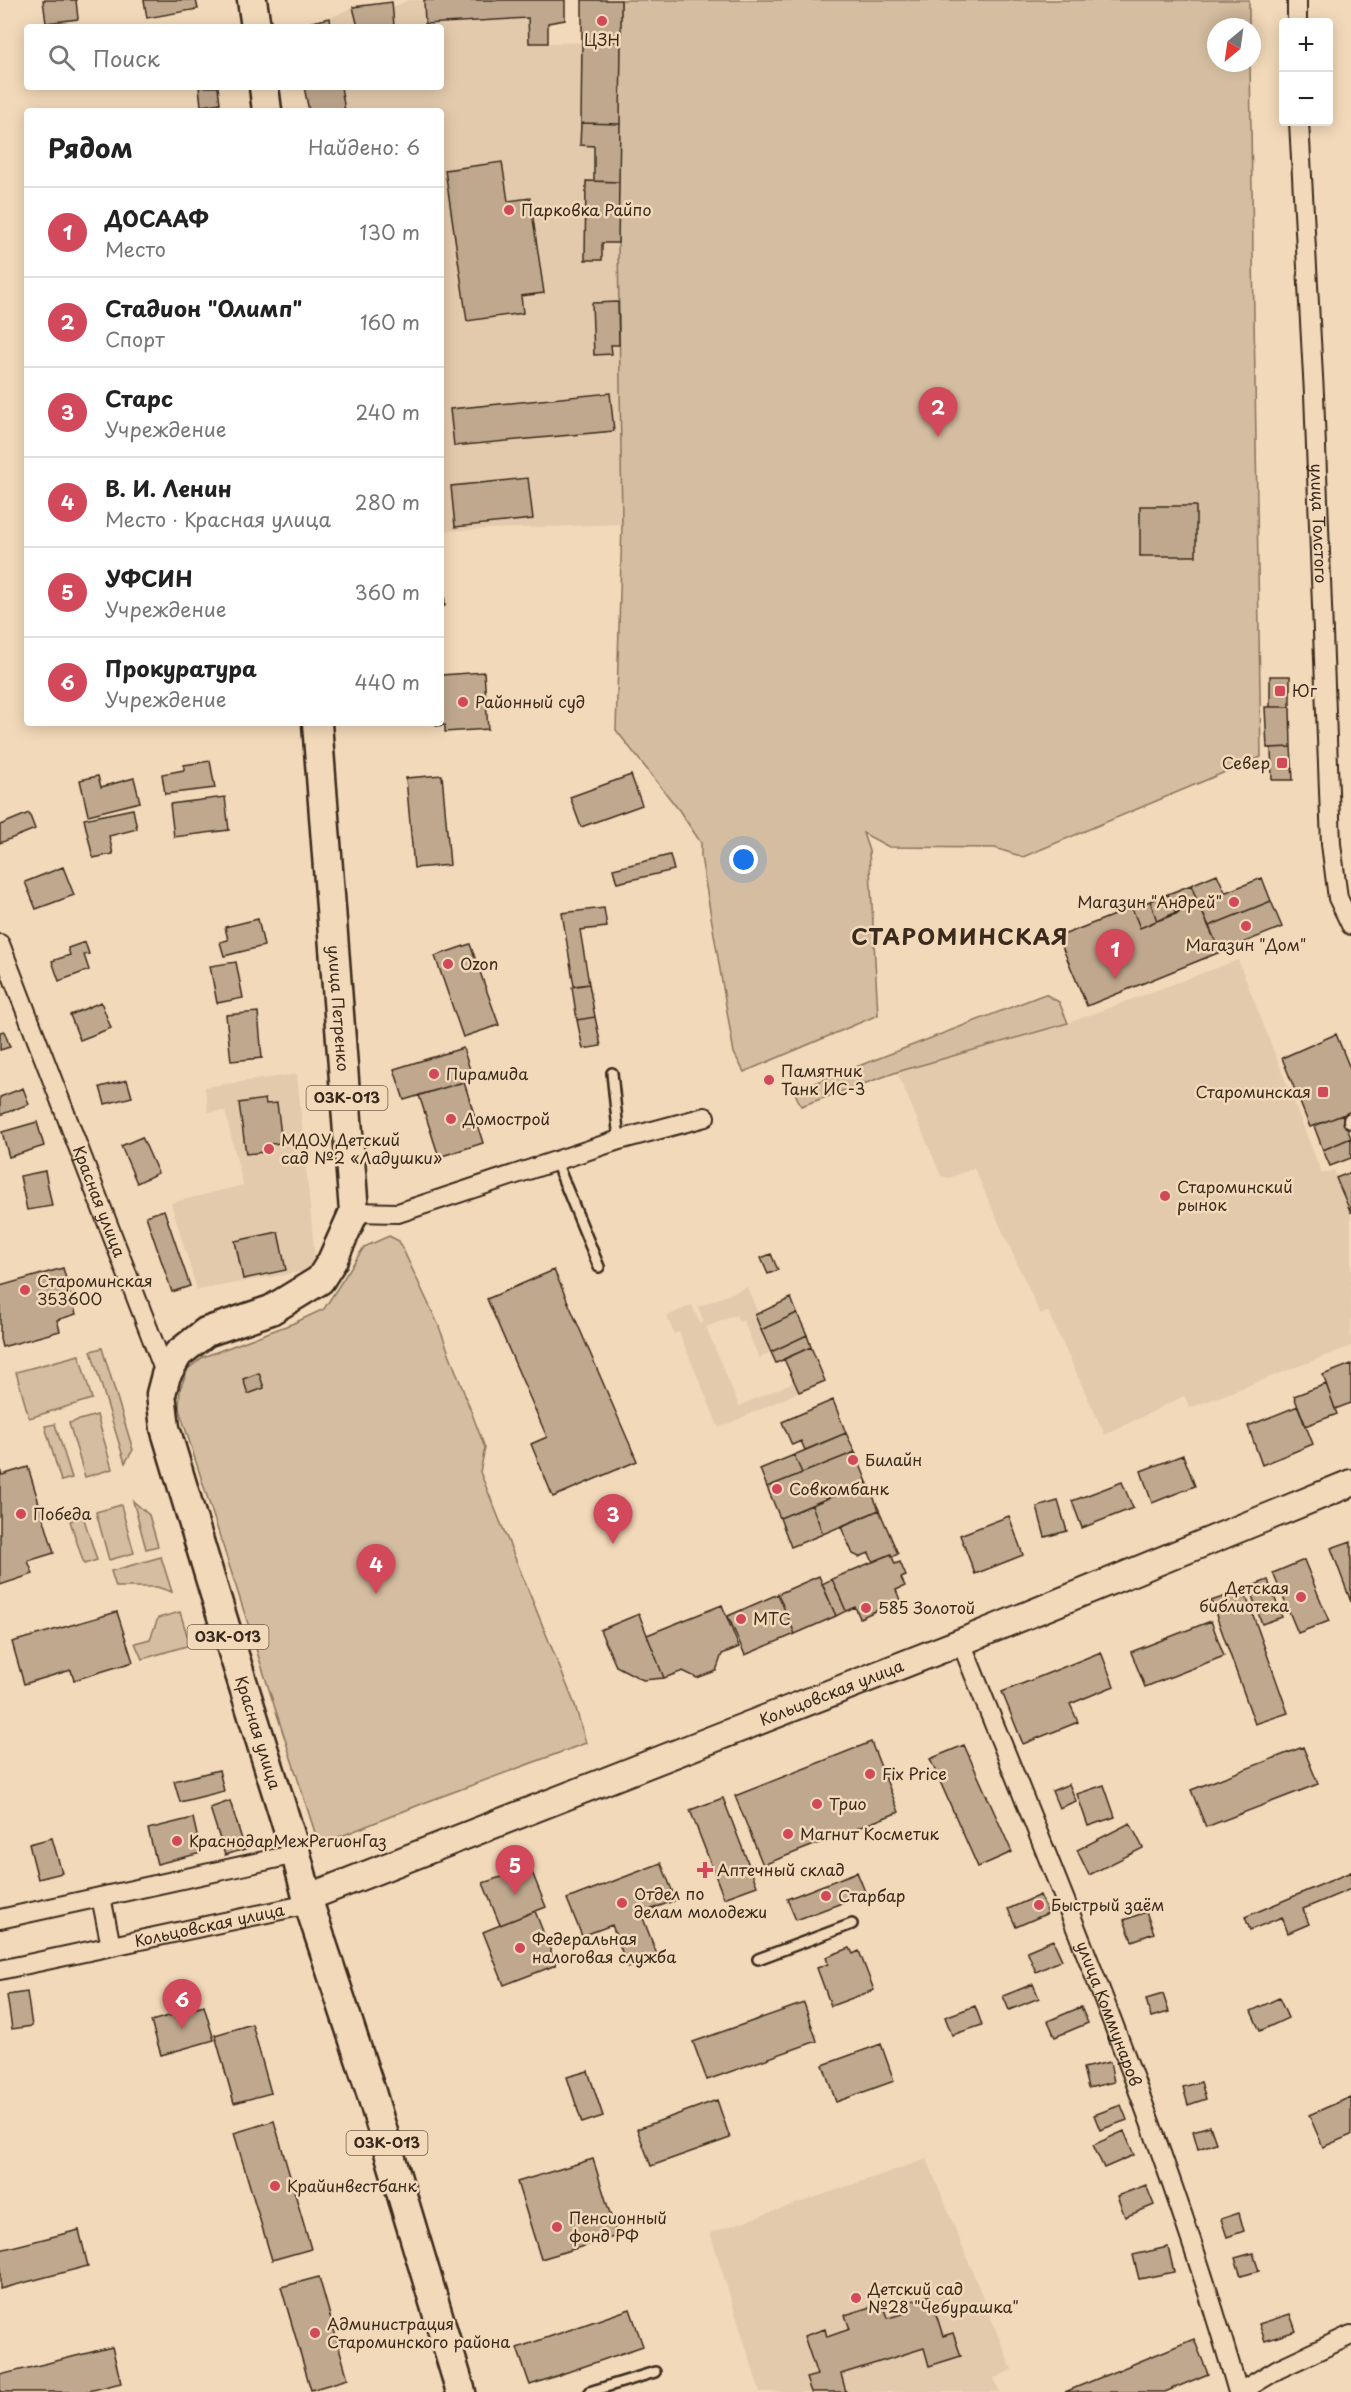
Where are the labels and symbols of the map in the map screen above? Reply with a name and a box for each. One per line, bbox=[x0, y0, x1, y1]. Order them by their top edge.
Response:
marker: ЦЗН bbox=[595, 14, 609, 28]
north arrow bbox=[1207, 18, 1261, 72]
place label: ЦЗН bbox=[584, 27, 620, 51]
place label: Парковка Райпо bbox=[521, 197, 652, 221]
marker: Парковка Райпо bbox=[502, 203, 516, 217]
pin: 2 bbox=[918, 388, 958, 437]
street label: улица Толстого bbox=[1306, 463, 1334, 584]
place label: Юг bbox=[1292, 678, 1318, 702]
marker: Юг bbox=[1273, 684, 1287, 698]
place label: Районный суд bbox=[475, 689, 585, 713]
marker: Районный суд bbox=[456, 695, 470, 709]
place label: Север bbox=[1222, 750, 1270, 774]
marker: Север bbox=[1275, 756, 1289, 770]
your location bbox=[729, 845, 758, 874]
place label: Магазин "Андрей" bbox=[1077, 889, 1222, 913]
marker: Магазин "Андрей" bbox=[1227, 895, 1241, 909]
district label: СТАРОМИНСКАЯ bbox=[851, 919, 1069, 952]
marker: Магазин "Дом" bbox=[1239, 919, 1253, 933]
pin: 1 bbox=[1096, 930, 1134, 979]
place label: Магазин "Дом" bbox=[1186, 932, 1306, 956]
street label: улица Петренко bbox=[323, 944, 356, 1072]
place label: Ozon bbox=[460, 951, 498, 975]
marker: Ozon bbox=[441, 957, 455, 971]
place label: Памятник Танк ИС-3 bbox=[781, 1058, 865, 1100]
place label: Пирамида bbox=[446, 1061, 528, 1085]
marker: Пирамида bbox=[427, 1067, 441, 1081]
marker: Памятник Танк ИС-3 bbox=[762, 1073, 776, 1087]
place label: Староминская bbox=[1195, 1079, 1311, 1103]
marker: Староминская bbox=[1316, 1085, 1330, 1099]
road number: 03К-013 bbox=[306, 1086, 388, 1110]
place label: Домострой bbox=[462, 1106, 550, 1130]
marker: Домострой bbox=[444, 1112, 458, 1126]
place label: МДОУ Детский сад №2 «Ладушки» bbox=[281, 1127, 442, 1169]
street label: Красная улица bbox=[68, 1142, 132, 1260]
marker: МДОУ Детский сад №2 «Ладушки» bbox=[262, 1142, 276, 1156]
place label: Староминский рынок bbox=[1177, 1174, 1293, 1216]
marker: Староминский рынок bbox=[1158, 1189, 1172, 1203]
place label: Староминская 353600 bbox=[37, 1268, 153, 1310]
marker: Староминская 353600 bbox=[18, 1283, 32, 1297]
place label: Билайн bbox=[865, 1447, 922, 1471]
marker: Билайн bbox=[846, 1453, 860, 1467]
place label: Совкомбанк bbox=[789, 1476, 889, 1500]
marker: Совкомбанк bbox=[770, 1482, 784, 1496]
pin: 3 bbox=[594, 1494, 632, 1544]
place label: Победа bbox=[33, 1501, 91, 1525]
marker: Победа bbox=[14, 1507, 28, 1521]
pin: 4 bbox=[356, 1544, 395, 1594]
place label: Детская библиотека bbox=[1199, 1575, 1289, 1617]
marker: Детская библиотека bbox=[1294, 1590, 1308, 1604]
place label: 585 Золотой bbox=[878, 1595, 975, 1619]
marker: 585 Золотой bbox=[859, 1601, 873, 1615]
place label: МТС bbox=[753, 1606, 791, 1630]
marker: МТС bbox=[734, 1612, 748, 1626]
road number: 03К-013 bbox=[188, 1625, 268, 1649]
street label: Кольцовская улица bbox=[755, 1653, 907, 1731]
street label: Красная улица bbox=[230, 1673, 288, 1792]
place label: Fix Price bbox=[882, 1761, 947, 1785]
marker: Fix Price bbox=[863, 1767, 877, 1781]
place label: Трио bbox=[829, 1791, 867, 1815]
marker: Трио bbox=[810, 1797, 824, 1811]
place label: Магнит Косметик bbox=[800, 1821, 940, 1845]
marker: Магнит Косметик bbox=[781, 1827, 795, 1841]
place label: КраснодарМежРегионГаз bbox=[189, 1828, 387, 1852]
marker: КраснодарМежРегионГаз bbox=[170, 1834, 184, 1848]
pin: 5 bbox=[496, 1846, 534, 1895]
place label: Аптечный склад bbox=[717, 1857, 845, 1881]
marker: Аптечный склад bbox=[698, 1863, 712, 1877]
place label: Отдел по делам молодежи bbox=[634, 1881, 767, 1923]
place label: Старбар bbox=[838, 1883, 905, 1907]
marker: Старбар bbox=[819, 1889, 833, 1903]
place label: Быстрый заём bbox=[1051, 1892, 1165, 1916]
marker: Отдел по делам молодежи bbox=[615, 1896, 629, 1910]
street label: Кольцовская улица bbox=[132, 1897, 286, 1952]
marker: Быстрый заём bbox=[1032, 1898, 1046, 1912]
place label: Федеральная налоговая служба bbox=[532, 1926, 676, 1968]
street label: улица Коммунаров bbox=[1071, 1937, 1149, 2089]
marker: Федеральная налоговая служба bbox=[513, 1941, 527, 1955]
pin: 6 bbox=[162, 1980, 201, 2029]
road number: 03К-013 bbox=[346, 2131, 428, 2155]
place label: Крайинвестбанк bbox=[287, 2173, 418, 2197]
marker: Крайинвестбанк bbox=[268, 2179, 282, 2193]
place label: Пенсионный фонд РФ bbox=[569, 2205, 667, 2247]
marker: Пенсионный фонд РФ bbox=[550, 2220, 564, 2234]
place label: Детский сад №28 "Чебурашка" bbox=[867, 2276, 1019, 2318]
marker: Детский сад №28 "Чебурашка" bbox=[849, 2291, 863, 2305]
place label: Администрация Староминского района bbox=[327, 2311, 510, 2353]
marker: Администрация Староминского района bbox=[308, 2326, 322, 2340]

